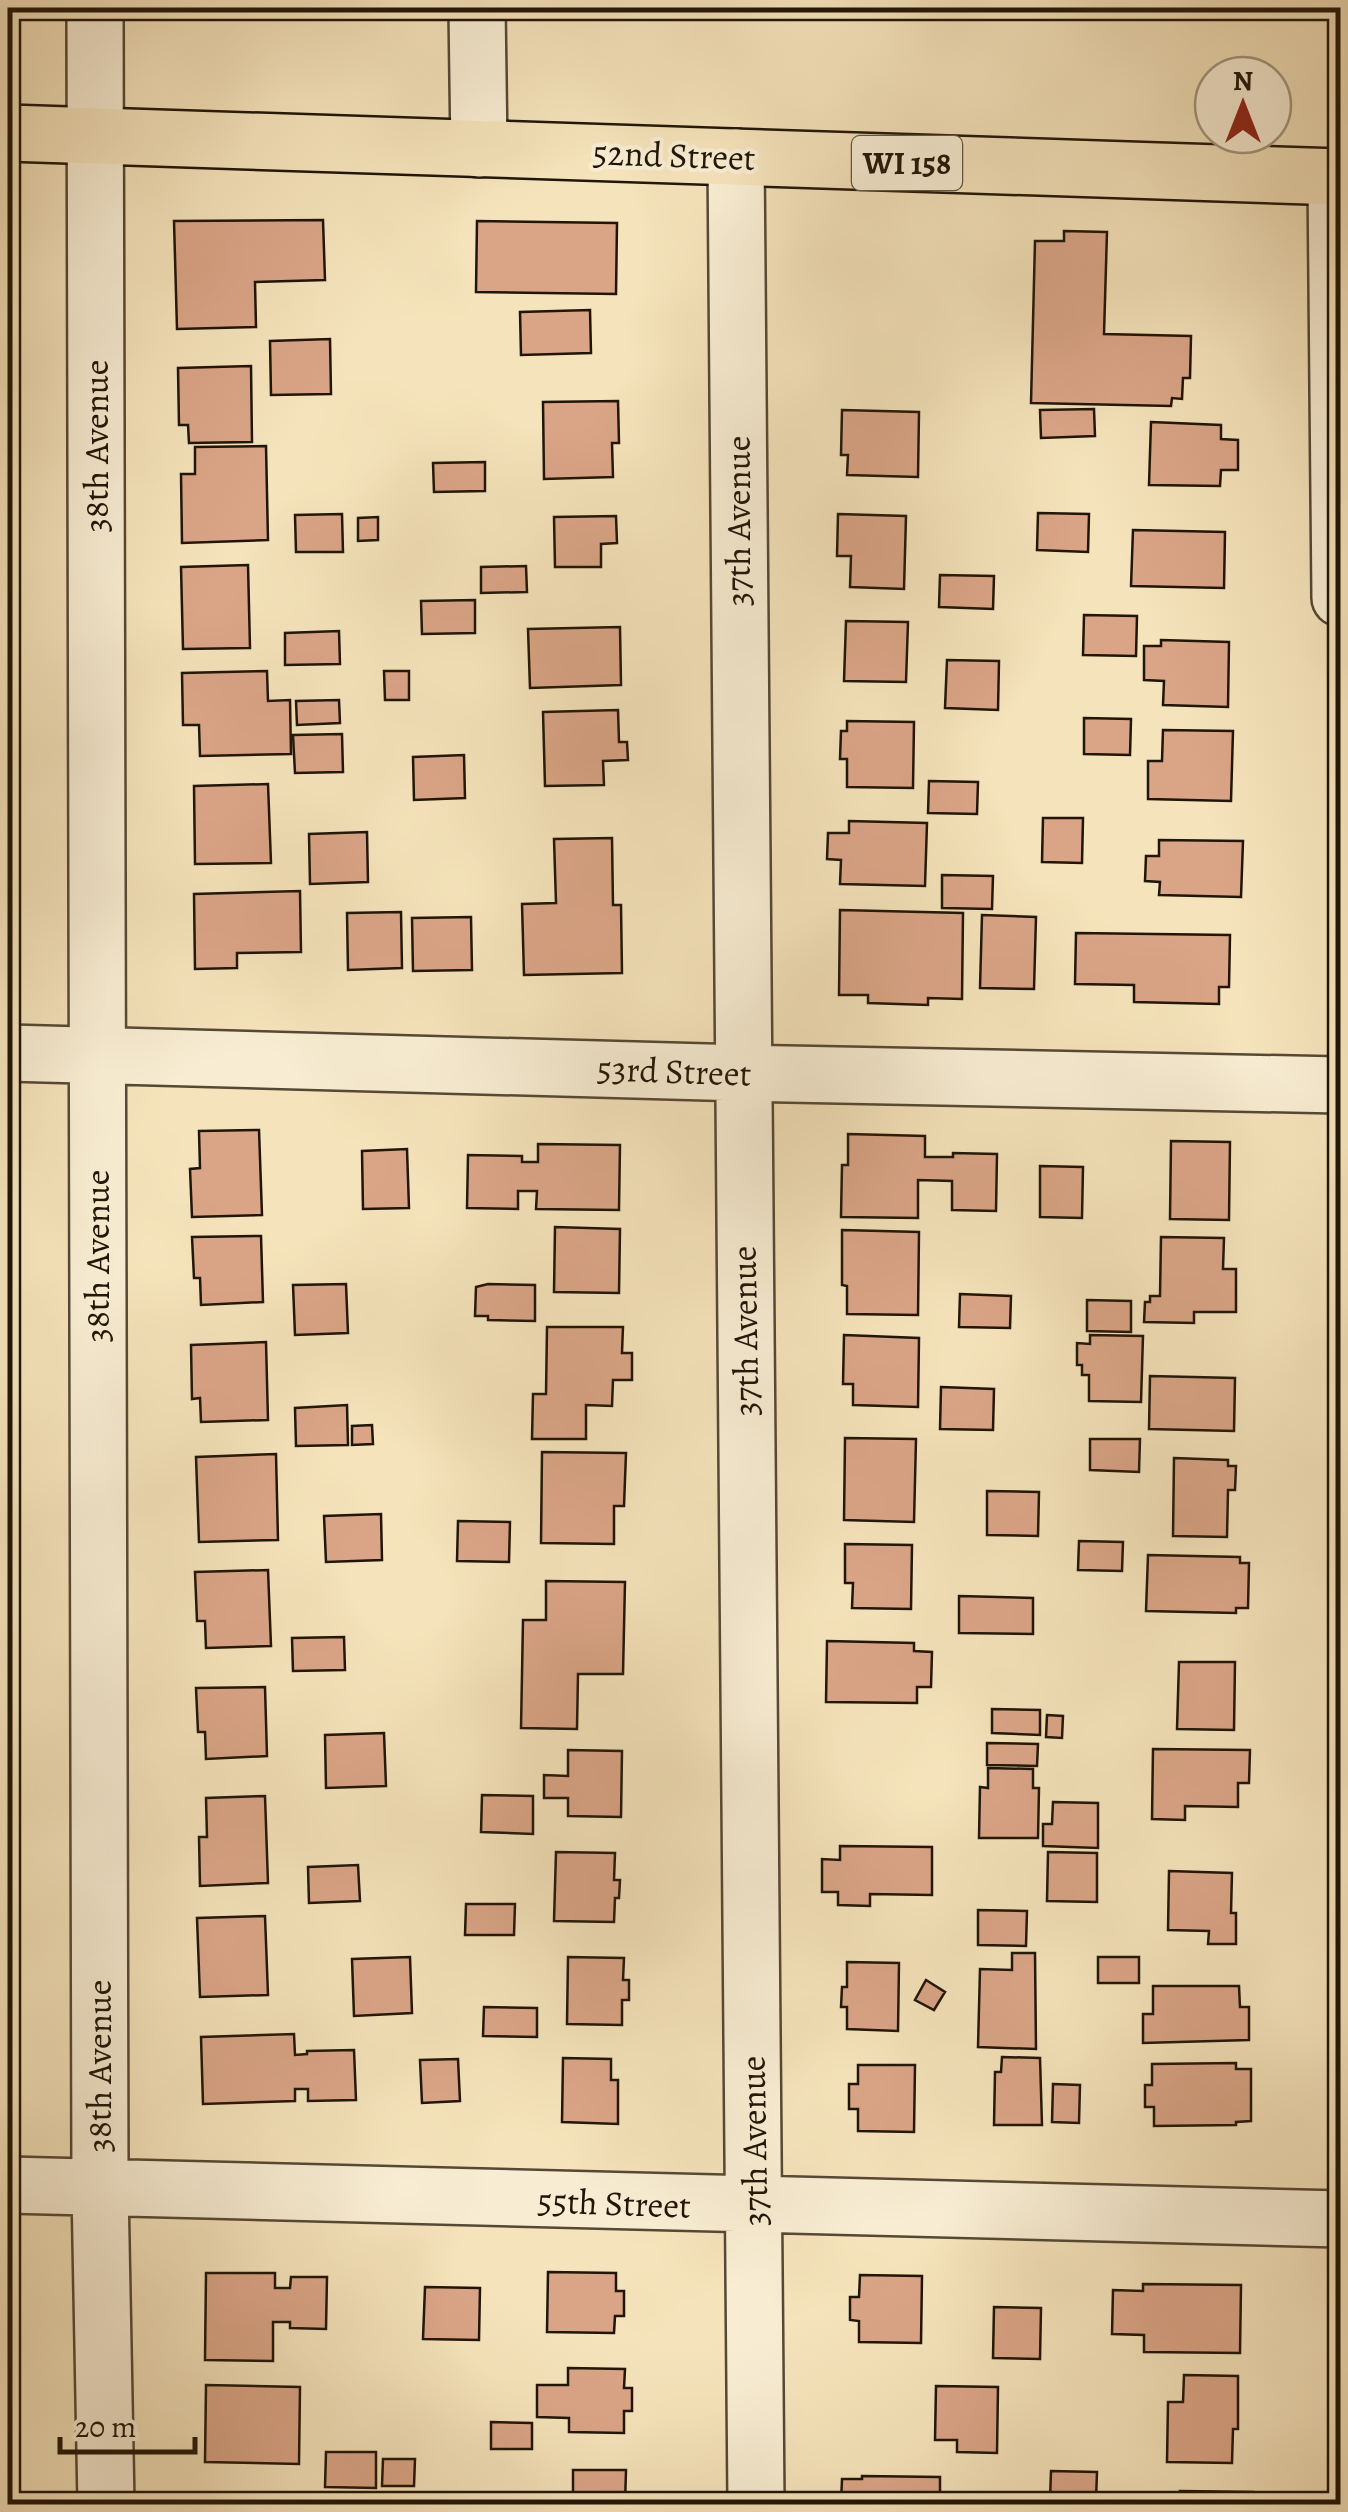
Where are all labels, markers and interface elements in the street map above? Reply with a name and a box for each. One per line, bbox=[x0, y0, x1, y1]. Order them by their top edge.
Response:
north arrow bbox=[1193, 55, 1293, 155]
text: N bbox=[1233, 62, 1253, 100]
street label: 52nd Street bbox=[592, 128, 756, 182]
road number: WI 158 bbox=[852, 136, 962, 190]
street label: 38th Avenue bbox=[72, 360, 120, 532]
street label: 37th Avenue bbox=[714, 436, 762, 606]
street label: 53rd Street bbox=[596, 1044, 752, 1098]
street label: 38th Avenue bbox=[73, 1170, 121, 1342]
street label: 37th Avenue bbox=[720, 1245, 770, 1417]
street label: 38th Avenue bbox=[75, 1980, 123, 2152]
street label: 37th Avenue bbox=[729, 2055, 779, 2227]
street label: 55th Street bbox=[537, 2176, 691, 2230]
scale bar bbox=[60, 2392, 195, 2454]
text: 20 m bbox=[75, 2407, 136, 2447]

